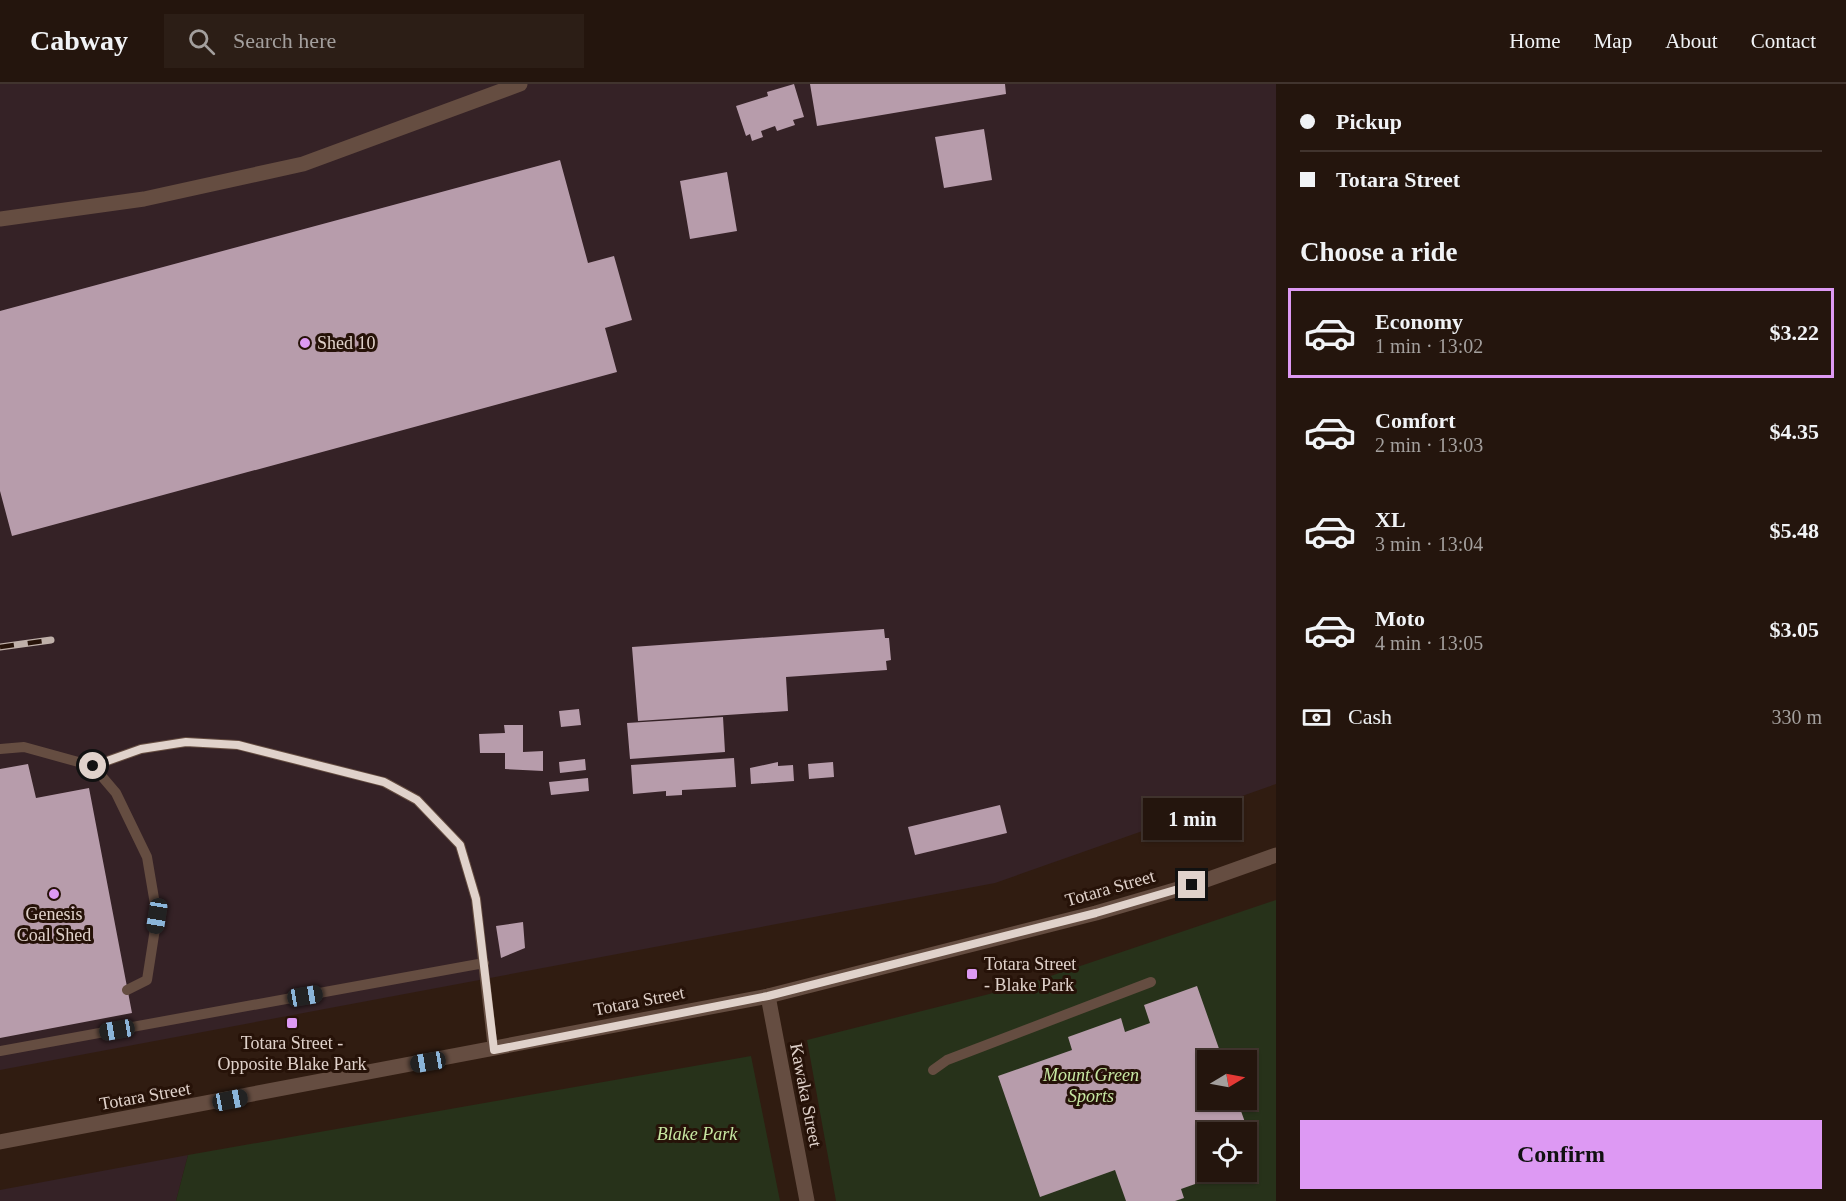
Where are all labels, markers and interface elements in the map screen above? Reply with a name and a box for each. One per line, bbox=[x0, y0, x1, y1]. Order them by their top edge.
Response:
search box bbox=[164, 14, 584, 68]
text: Cabway bbox=[30, 25, 128, 56]
icon: search bbox=[185, 25, 218, 58]
text: Search here bbox=[233, 28, 336, 53]
text: Home bbox=[1509, 29, 1561, 53]
text: Map bbox=[1594, 29, 1632, 53]
text: About bbox=[1665, 29, 1718, 53]
text: Contact bbox=[1751, 29, 1816, 53]
text: Pickup bbox=[1336, 109, 1402, 134]
text: Totara Street bbox=[1336, 167, 1460, 192]
text: Choose a ride bbox=[1300, 237, 1458, 267]
icon: car bbox=[1303, 306, 1357, 360]
text: Economy bbox=[1375, 309, 1463, 334]
text: $3.22 bbox=[1770, 320, 1819, 345]
place label: Shed 10 bbox=[317, 333, 376, 353]
text: 1 min · 13:02 bbox=[1375, 335, 1483, 357]
marker: Shed 10 bbox=[298, 336, 312, 350]
icon: car bbox=[1303, 405, 1357, 459]
text: Comfort bbox=[1375, 408, 1456, 433]
text: $4.35 bbox=[1770, 419, 1819, 444]
text: 2 min · 13:03 bbox=[1375, 434, 1483, 456]
icon: car bbox=[1303, 504, 1357, 558]
text: XL bbox=[1375, 507, 1406, 532]
text: $5.48 bbox=[1770, 518, 1819, 543]
text: 3 min · 13:04 bbox=[1375, 533, 1483, 555]
icon: car bbox=[1303, 603, 1357, 657]
text: Moto bbox=[1375, 606, 1425, 631]
text: $3.05 bbox=[1770, 617, 1819, 642]
text: 4 min · 13:05 bbox=[1375, 632, 1483, 654]
icon: cash bbox=[1300, 701, 1333, 734]
text: Cash bbox=[1348, 704, 1392, 729]
text: 330 m bbox=[1771, 706, 1822, 728]
route start bbox=[79, 752, 106, 779]
callout: 1 min bbox=[1142, 798, 1242, 840]
text: 1 min bbox=[1168, 808, 1217, 830]
street label: Totara Street bbox=[1063, 866, 1157, 910]
route end bbox=[1178, 871, 1205, 898]
marker: Genesis Coal Shed bbox=[47, 887, 61, 901]
car bbox=[145, 897, 169, 935]
place label: Genesis Coal Shed bbox=[17, 904, 91, 945]
place label: Totara Street - Blake Park bbox=[984, 954, 1076, 995]
marker: Totara Street - Blake Park bbox=[965, 967, 979, 981]
street label: Totara Street bbox=[592, 982, 686, 1020]
car bbox=[286, 984, 324, 1008]
marker: Totara Street - Opposite Blake Park bbox=[285, 1016, 299, 1030]
car bbox=[98, 1018, 136, 1042]
place label: Totara Street - Opposite Blake Park bbox=[218, 1033, 366, 1074]
street label: Kawaka Street bbox=[786, 1041, 826, 1149]
car bbox=[409, 1050, 447, 1074]
north arrow bbox=[1197, 1050, 1257, 1110]
map controls bbox=[1197, 1050, 1257, 1182]
park label: Mount Green Sports bbox=[1042, 1065, 1139, 1106]
street label: Totara Street bbox=[98, 1078, 192, 1114]
car bbox=[211, 1088, 249, 1112]
button: Confirm bbox=[1300, 1120, 1822, 1189]
button: locate bbox=[1197, 1122, 1257, 1182]
park label: Blake Park bbox=[657, 1124, 738, 1144]

